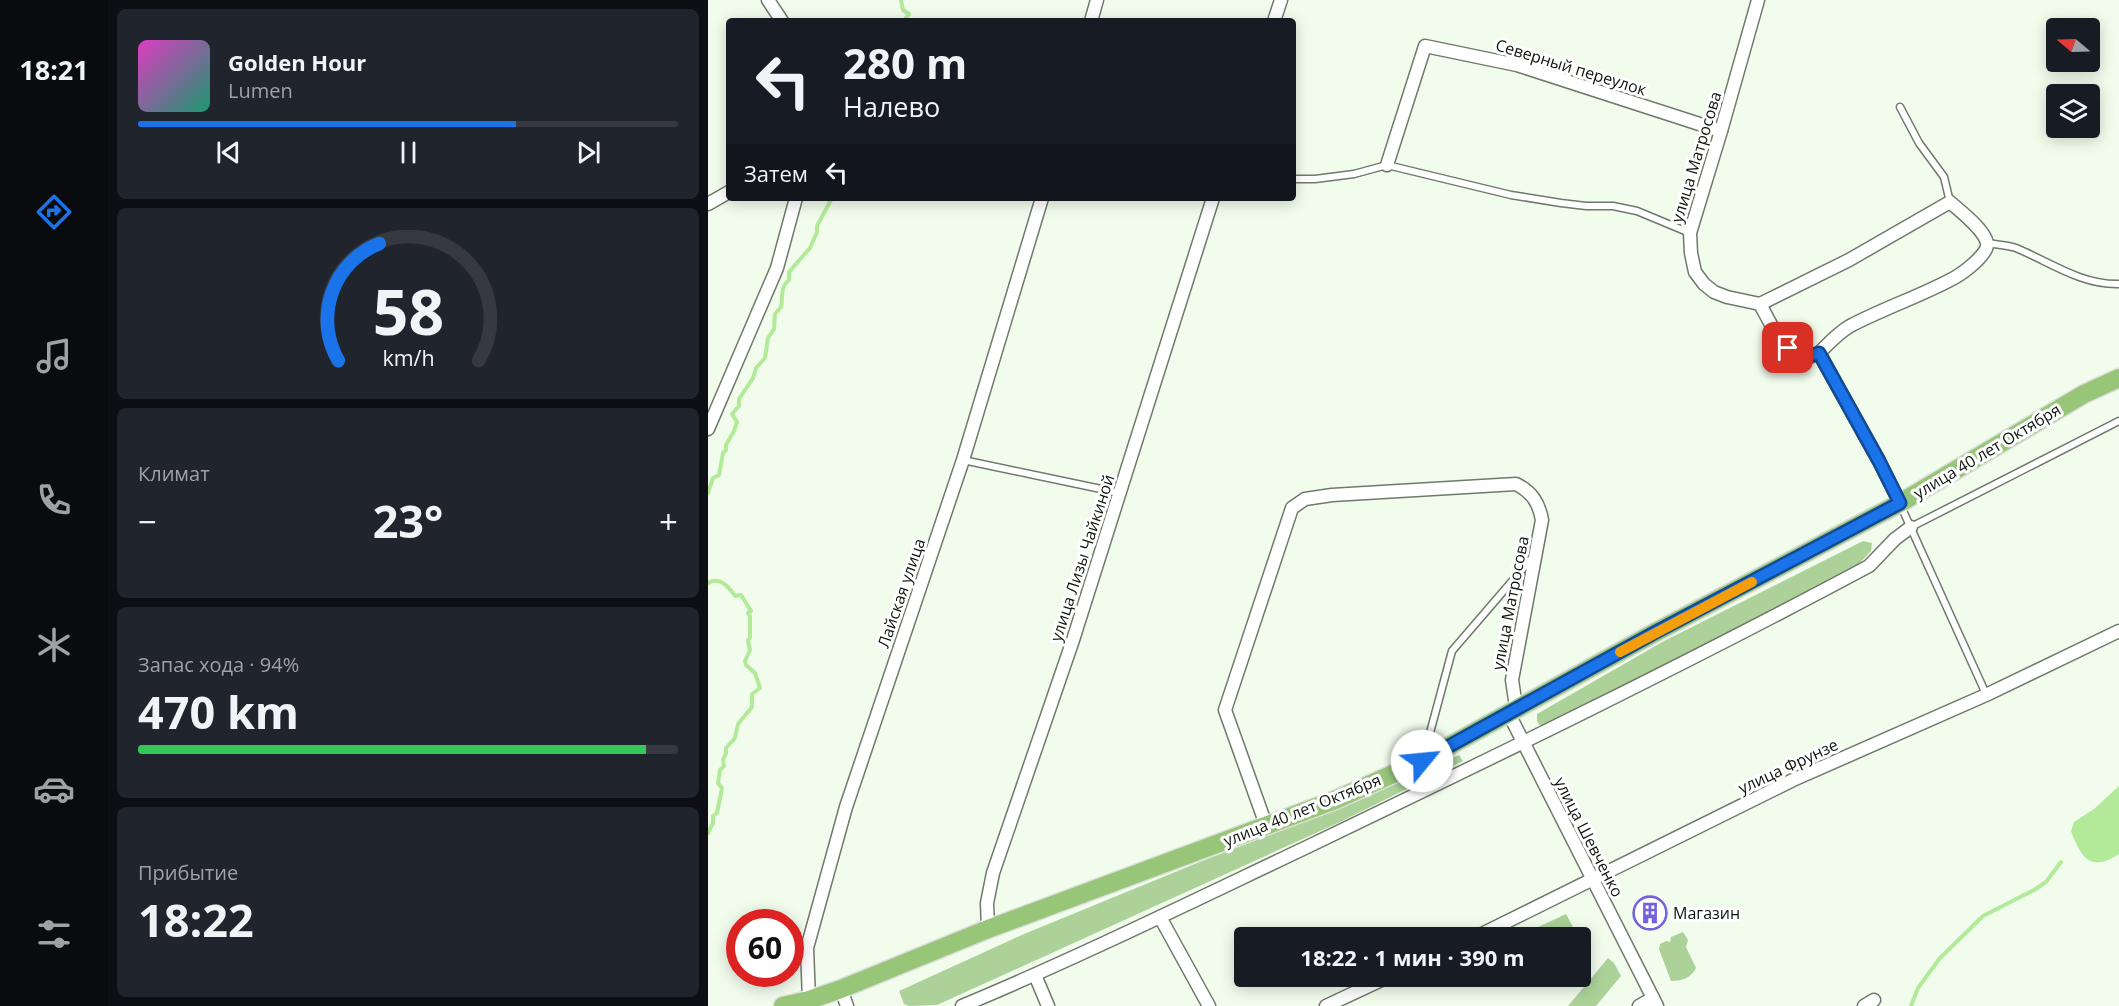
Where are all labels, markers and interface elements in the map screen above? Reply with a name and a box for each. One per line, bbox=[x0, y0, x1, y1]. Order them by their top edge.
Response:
north arrow bbox=[2046, 18, 2100, 72]
map controls bbox=[2046, 18, 2100, 138]
text: 280 m bbox=[843, 34, 967, 91]
street label: Северный переулок bbox=[1493, 34, 1650, 101]
icon: left bbox=[744, 42, 822, 120]
text: Golden Hour bbox=[228, 47, 366, 77]
text: 18:21 bbox=[19, 51, 89, 88]
text: Lumen bbox=[228, 77, 293, 104]
button: layers bbox=[2046, 84, 2100, 138]
text: Налево bbox=[843, 88, 940, 125]
street label: улица Матросова bbox=[1666, 89, 1726, 225]
icon: previous bbox=[212, 136, 245, 169]
icon: pause bbox=[392, 136, 425, 169]
icon: next bbox=[572, 136, 605, 169]
icon: left bbox=[820, 156, 853, 189]
text: Затем bbox=[744, 158, 808, 188]
icon: directions bbox=[33, 191, 75, 233]
text: 58 bbox=[372, 268, 444, 353]
pin bbox=[1762, 322, 1813, 373]
icon: arrive bbox=[1771, 331, 1804, 364]
icon: music bbox=[33, 335, 75, 377]
text: km/h bbox=[382, 343, 434, 372]
street label: улица 40 лет Октября bbox=[1909, 398, 2065, 504]
text: Климат bbox=[138, 460, 210, 487]
street label: улица Лизы Чайкиной bbox=[1045, 472, 1119, 644]
icon: phone bbox=[33, 479, 75, 521]
text: 23° bbox=[373, 490, 443, 551]
text: − bbox=[138, 499, 157, 544]
text: + bbox=[659, 499, 678, 544]
street label: улица Матросова bbox=[1486, 534, 1534, 672]
street label: Лайская улица bbox=[872, 535, 930, 651]
icon: climate bbox=[33, 624, 75, 666]
text: Запас хода · 94% bbox=[138, 651, 299, 678]
text: 470 km bbox=[138, 681, 299, 742]
position arrow bbox=[1390, 729, 1454, 793]
street label: улица Фрунзе bbox=[1734, 733, 1842, 799]
icon: car bbox=[33, 768, 75, 810]
street label: улица 40 лет Октября bbox=[1220, 768, 1384, 852]
street label: улица Шевченко bbox=[1549, 773, 1629, 901]
text: Прибытие bbox=[138, 859, 238, 886]
text: 18:22 bbox=[138, 889, 254, 950]
building icon: Магазин bbox=[1632, 895, 1668, 931]
place label: Магазин bbox=[1673, 902, 1740, 924]
speed limit sign: 60 bbox=[726, 909, 804, 987]
icon: filters bbox=[33, 913, 75, 955]
text: 18:22 · 1 мин · 390 m bbox=[1300, 942, 1525, 972]

